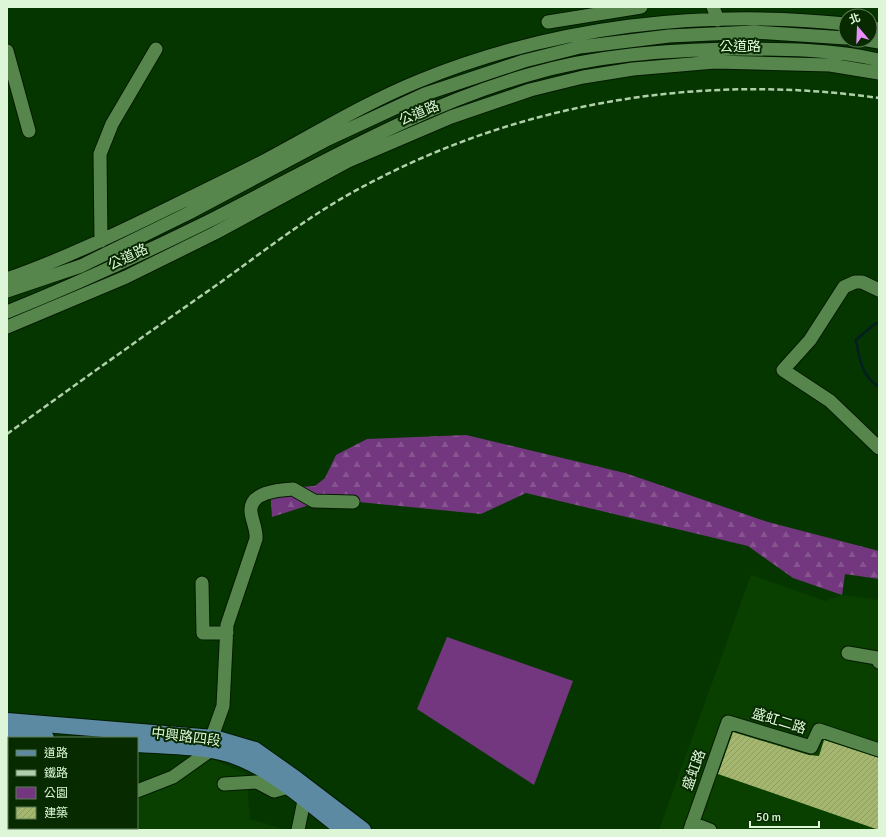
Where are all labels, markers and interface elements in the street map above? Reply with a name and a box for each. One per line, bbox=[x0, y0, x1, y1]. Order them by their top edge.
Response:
north arrow bbox=[838, 8, 878, 48]
text: 北 bbox=[848, 11, 862, 27]
street label: 公道路 bbox=[719, 38, 761, 55]
street label: 公道路 bbox=[396, 97, 442, 129]
street label: 公道路 bbox=[105, 240, 151, 274]
street label: 盛虹二路 bbox=[750, 705, 808, 737]
street label: 中興路四段 bbox=[150, 724, 222, 750]
legend bbox=[8, 737, 138, 829]
text: 道路 bbox=[44, 746, 68, 761]
street label: 盛虹路 bbox=[679, 747, 709, 793]
text: 鐵路 bbox=[44, 766, 68, 781]
text: 公園 bbox=[44, 786, 68, 801]
scale bar bbox=[750, 803, 819, 829]
text: 建築 bbox=[44, 806, 68, 821]
text: 50 m bbox=[756, 810, 781, 825]

